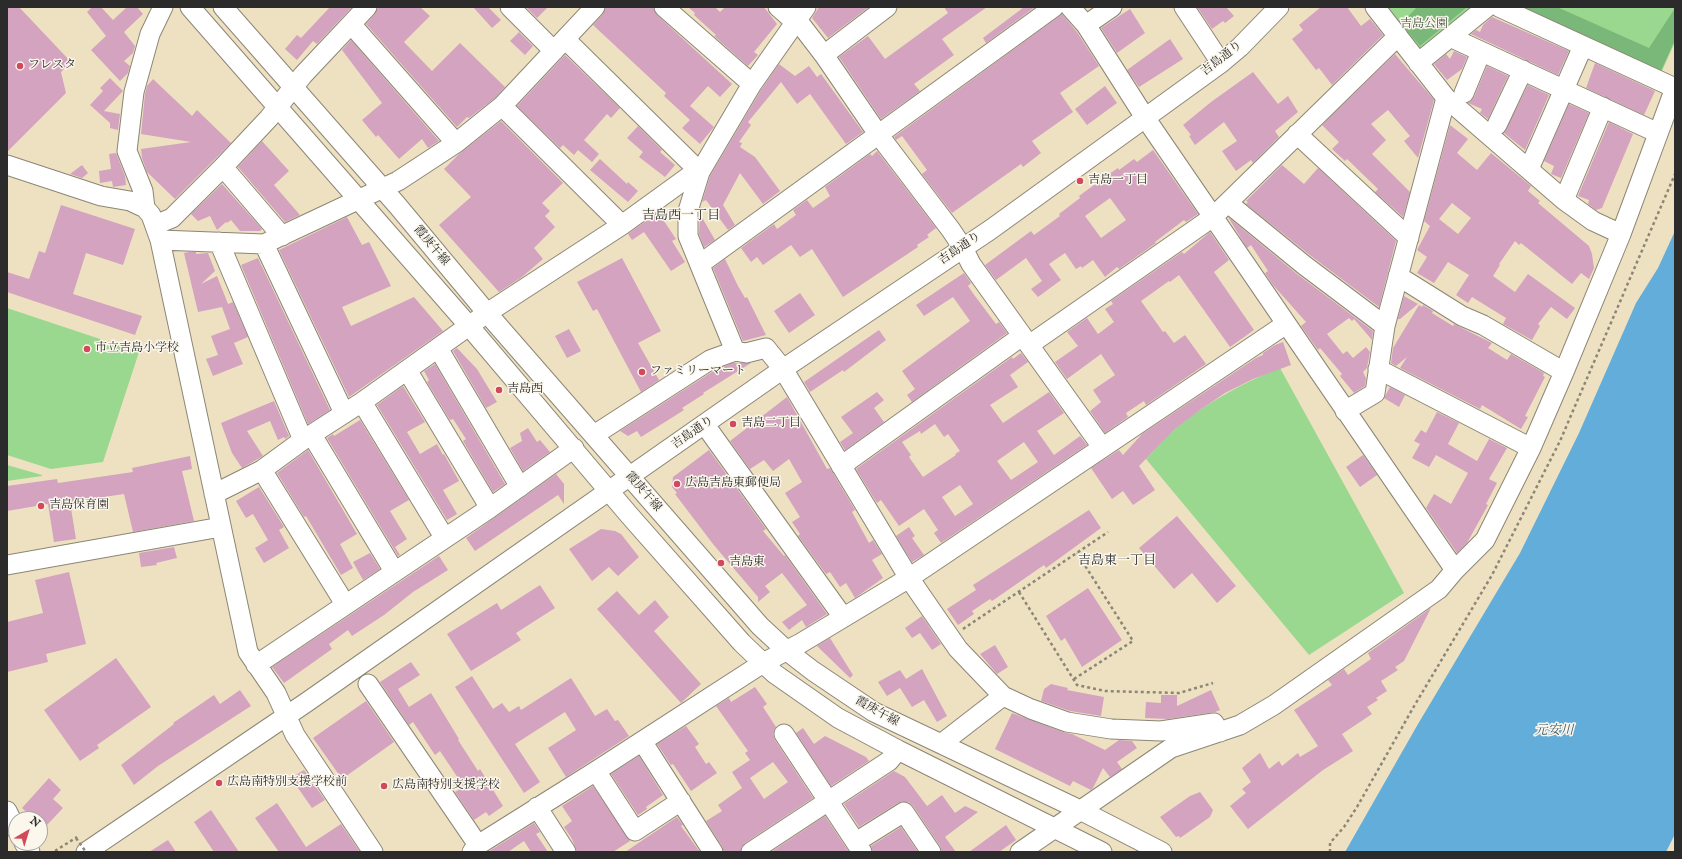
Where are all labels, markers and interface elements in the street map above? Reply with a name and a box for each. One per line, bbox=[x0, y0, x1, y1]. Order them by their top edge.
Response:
park label: 吉島公園 bbox=[1400, 18, 1448, 32]
street label: 吉島通り bbox=[1199, 39, 1245, 79]
place label: フレスタ bbox=[28, 59, 76, 73]
marker: フレスタ bbox=[15, 61, 25, 71]
place label: 吉島一丁目 bbox=[1088, 174, 1148, 188]
marker: 吉島一丁目 bbox=[1075, 176, 1085, 186]
district label: 吉島西一丁目 bbox=[642, 208, 720, 224]
street label: 霞庚午線 bbox=[410, 223, 452, 269]
street label: 吉島通り bbox=[936, 230, 984, 268]
place label: 市立吉島小学校 bbox=[95, 342, 179, 356]
marker: 市立吉島小学校 bbox=[82, 344, 92, 354]
place label: ファミリーマート bbox=[650, 365, 746, 379]
marker: ファミリーマート bbox=[637, 367, 647, 377]
place label: 吉島西 bbox=[507, 383, 543, 397]
marker: 吉島西 bbox=[494, 385, 504, 395]
street label: 吉島通り bbox=[669, 413, 717, 453]
place label: 吉島二丁目 bbox=[741, 417, 801, 431]
marker: 吉島二丁目 bbox=[728, 419, 738, 429]
street label: 霞庚午線 bbox=[622, 469, 664, 515]
place label: 広島吉島東郵便局 bbox=[685, 477, 781, 491]
marker: 広島吉島東郵便局 bbox=[672, 479, 682, 489]
place label: 吉島保育園 bbox=[49, 499, 109, 513]
marker: 吉島保育園 bbox=[36, 501, 46, 511]
district label: 吉島東一丁目 bbox=[1078, 553, 1156, 569]
place label: 吉島東 bbox=[729, 556, 765, 570]
marker: 吉島東 bbox=[716, 558, 726, 568]
street label: 霞庚午線 bbox=[853, 694, 901, 730]
water label: 元安川 bbox=[1535, 723, 1573, 739]
place label: 広島南特別支援学校前 bbox=[227, 776, 347, 790]
marker: 広島南特別支援学校前 bbox=[214, 778, 224, 788]
place label: 広島南特別支援学校 bbox=[392, 779, 500, 793]
marker: 広島南特別支援学校 bbox=[379, 781, 389, 791]
north arrow bbox=[8, 811, 48, 851]
text: N bbox=[27, 814, 43, 831]

